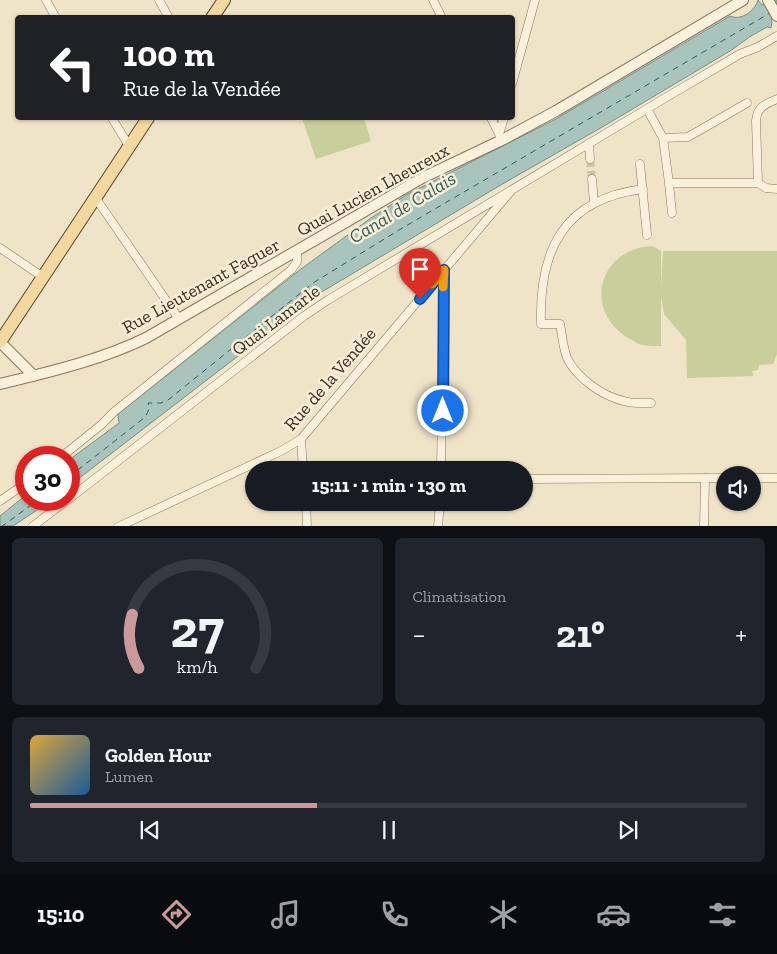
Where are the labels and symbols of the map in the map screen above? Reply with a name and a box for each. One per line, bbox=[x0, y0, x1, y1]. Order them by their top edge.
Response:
street label: Quai Lucien Lheureux bbox=[293, 139, 453, 241]
water label: Canal de Calais bbox=[345, 167, 460, 248]
street label: Rue Lieutenant Faguer bbox=[118, 234, 284, 338]
pin bbox=[399, 248, 441, 299]
street label: Quai Lamarle bbox=[228, 280, 324, 360]
street label: Rue de la Vendée bbox=[279, 323, 381, 435]
position arrow bbox=[416, 384, 468, 436]
speed limit sign: 30 bbox=[15, 446, 80, 511]

